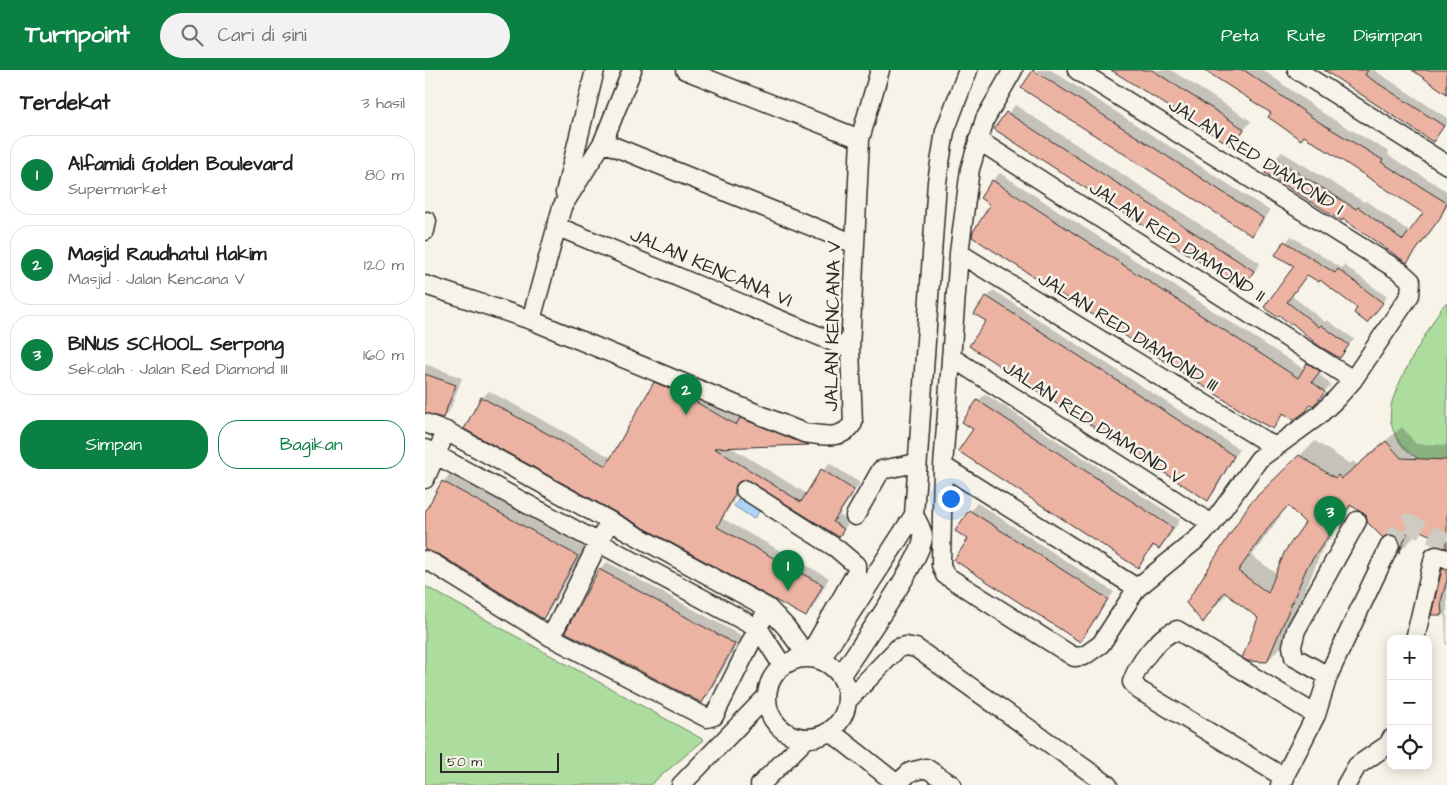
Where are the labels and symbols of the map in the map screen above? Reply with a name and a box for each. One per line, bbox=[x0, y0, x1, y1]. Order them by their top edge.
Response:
street label: JALAN RED DIAMOND I bbox=[1163, 92, 1349, 222]
street label: JALAN RED DIAMOND II bbox=[1084, 175, 1270, 309]
street label: JALAN KENCANA VI bbox=[626, 222, 796, 314]
street label: JALAN KENCANA V bbox=[818, 240, 848, 412]
street label: JALAN RED DIAMOND III bbox=[1033, 265, 1223, 399]
street label: JALAN RED DIAMOND V bbox=[997, 354, 1189, 492]
pin: 2 bbox=[670, 374, 702, 415]
your location bbox=[938, 486, 964, 512]
pin: 3 bbox=[1314, 496, 1346, 537]
pin: 1 bbox=[772, 550, 804, 591]
scale bar bbox=[440, 750, 559, 773]

